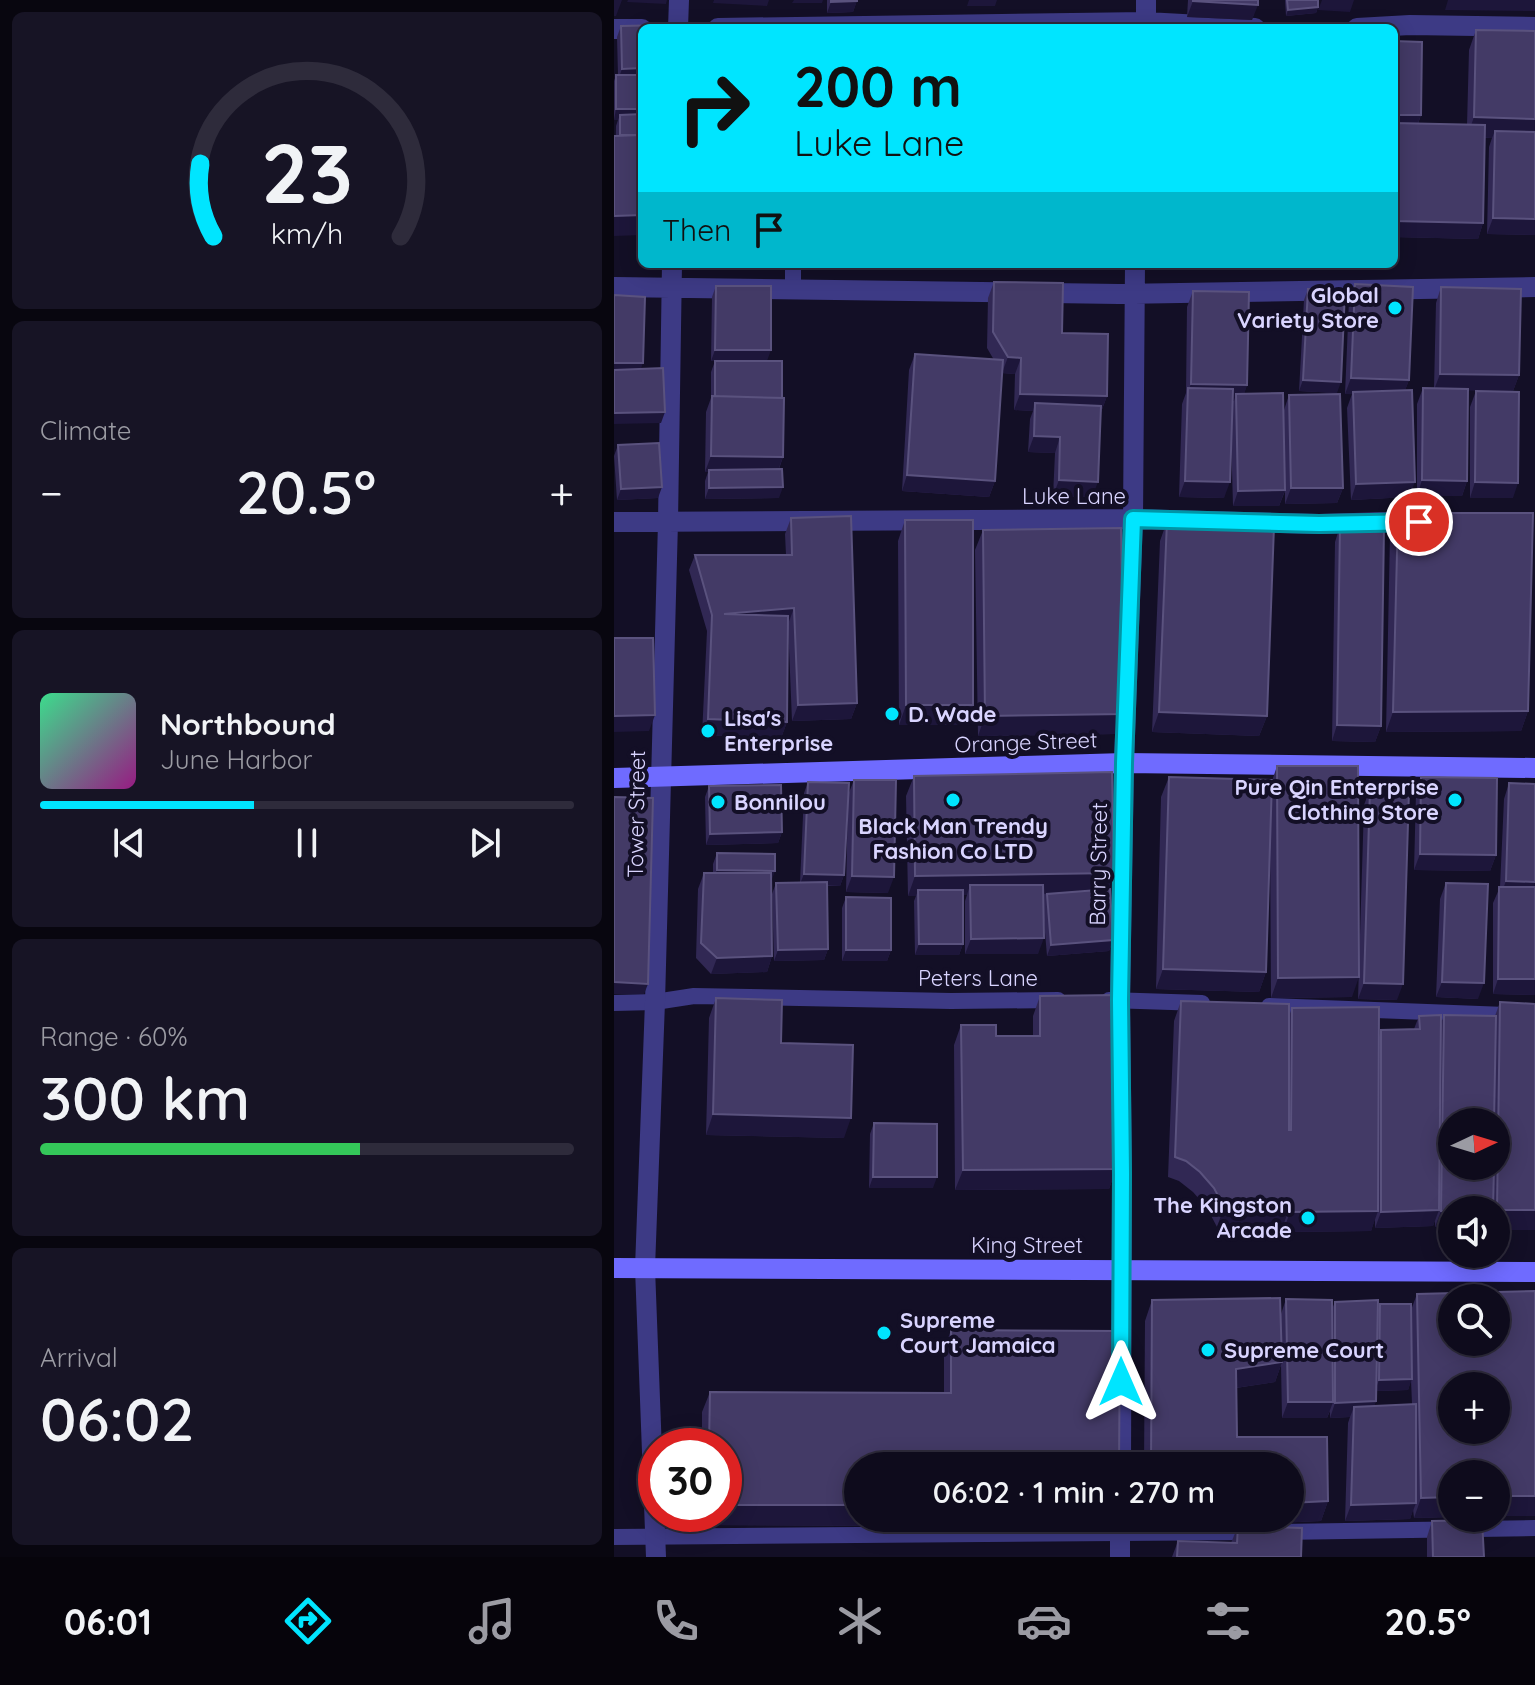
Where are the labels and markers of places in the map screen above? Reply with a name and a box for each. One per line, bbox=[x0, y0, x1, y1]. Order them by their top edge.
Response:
place label: Global Variety Store bbox=[1237, 281, 1379, 334]
marker: Global Variety Store bbox=[1386, 299, 1404, 317]
pin bbox=[1385, 488, 1453, 556]
place label: D. Wade bbox=[908, 700, 997, 728]
place label: Lisa's Enterprise bbox=[724, 704, 833, 757]
marker: D. Wade bbox=[883, 705, 901, 723]
marker: Lisa's Enterprise bbox=[699, 722, 717, 740]
place label: Pure Qin Enterprise Clothing Store bbox=[1234, 773, 1439, 826]
place label: Bonnilou bbox=[734, 788, 826, 816]
marker: Black Man Trendy Fashion Co LTD bbox=[944, 791, 962, 809]
marker: Pure Qin Enterprise Clothing Store bbox=[1446, 791, 1464, 809]
marker: Bonnilou bbox=[709, 793, 727, 811]
place label: Black Man Trendy Fashion Co LTD bbox=[858, 812, 1048, 865]
place label: The Kingston Arcade bbox=[1153, 1191, 1292, 1244]
marker: The Kingston Arcade bbox=[1299, 1209, 1317, 1227]
place label: Supreme Court Jamaica bbox=[900, 1306, 1056, 1359]
marker: Supreme Court Jamaica bbox=[875, 1324, 893, 1342]
place label: Supreme Court bbox=[1224, 1336, 1384, 1364]
marker: Supreme Court bbox=[1199, 1341, 1217, 1359]

